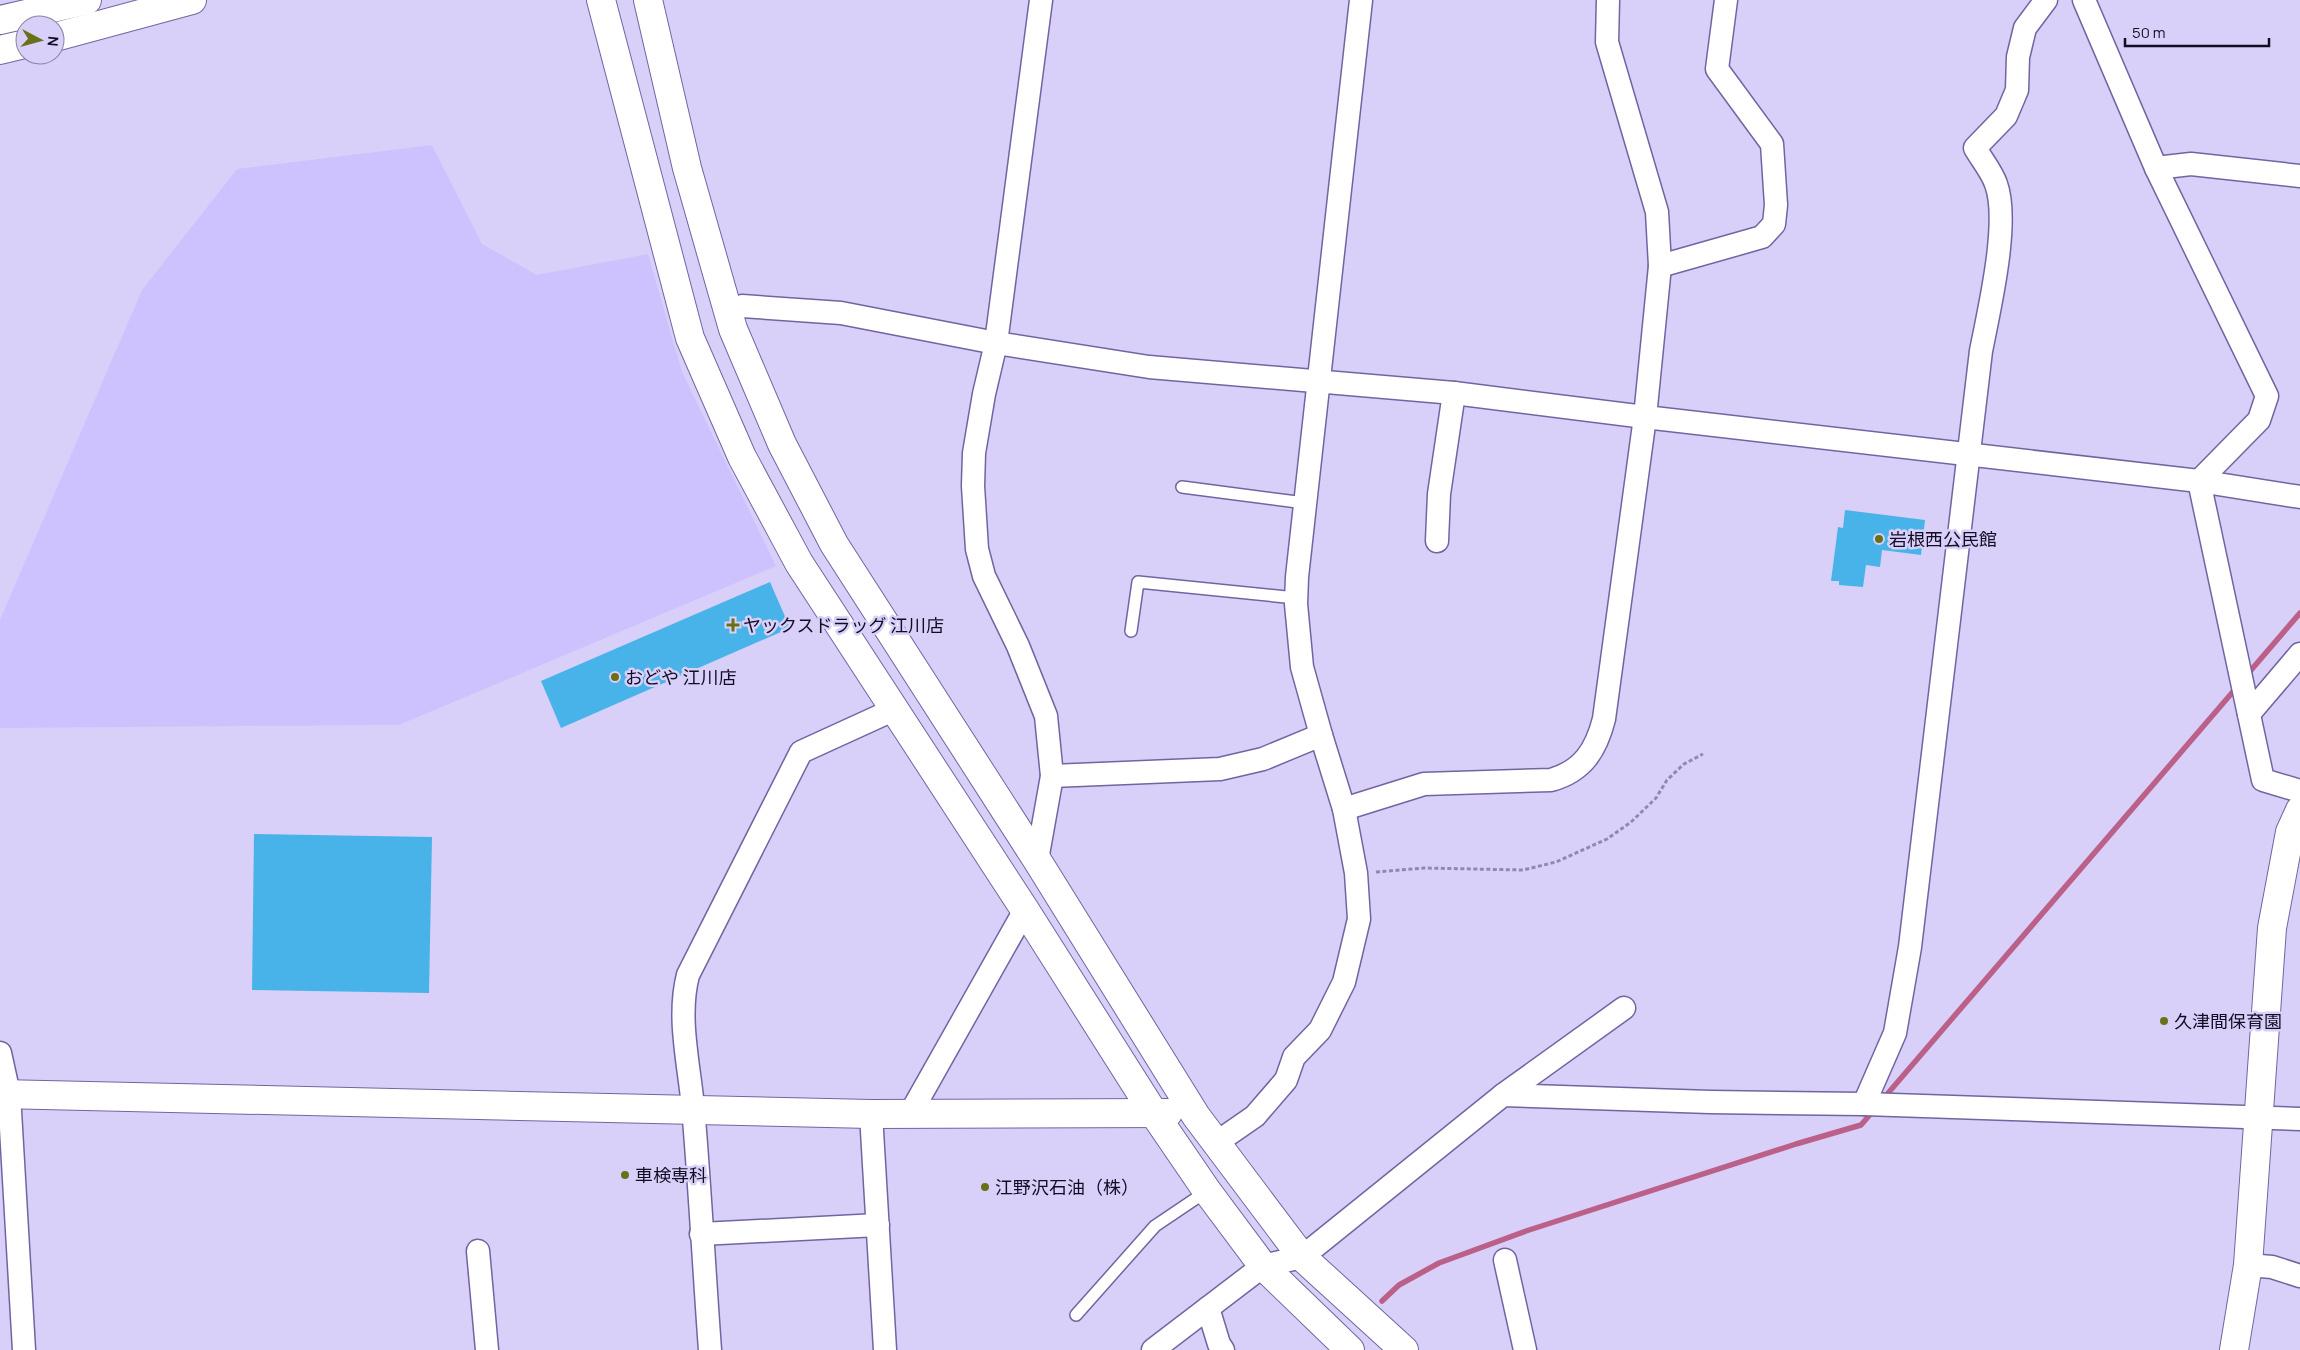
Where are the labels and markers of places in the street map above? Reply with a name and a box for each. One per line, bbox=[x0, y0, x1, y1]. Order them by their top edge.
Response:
place label: 岩根西公民館 bbox=[1889, 527, 1997, 551]
marker: 岩根西公民館 bbox=[1873, 533, 1885, 545]
place label: ヤックスドラッグ 江川店 bbox=[743, 613, 944, 637]
marker: ヤックスドラッグ 江川店 bbox=[727, 619, 739, 631]
place label: おどや 江川店 bbox=[625, 665, 737, 689]
marker: おどや 江川店 bbox=[609, 671, 621, 683]
place label: 久津間保育園 bbox=[2174, 1009, 2282, 1033]
marker: 久津間保育園 bbox=[2158, 1015, 2170, 1027]
place label: 車検専科 bbox=[635, 1163, 707, 1187]
marker: 車検専科 bbox=[619, 1169, 631, 1181]
place label: 江野沢石油（株） bbox=[995, 1175, 1139, 1199]
marker: 江野沢石油（株） bbox=[979, 1181, 991, 1193]

